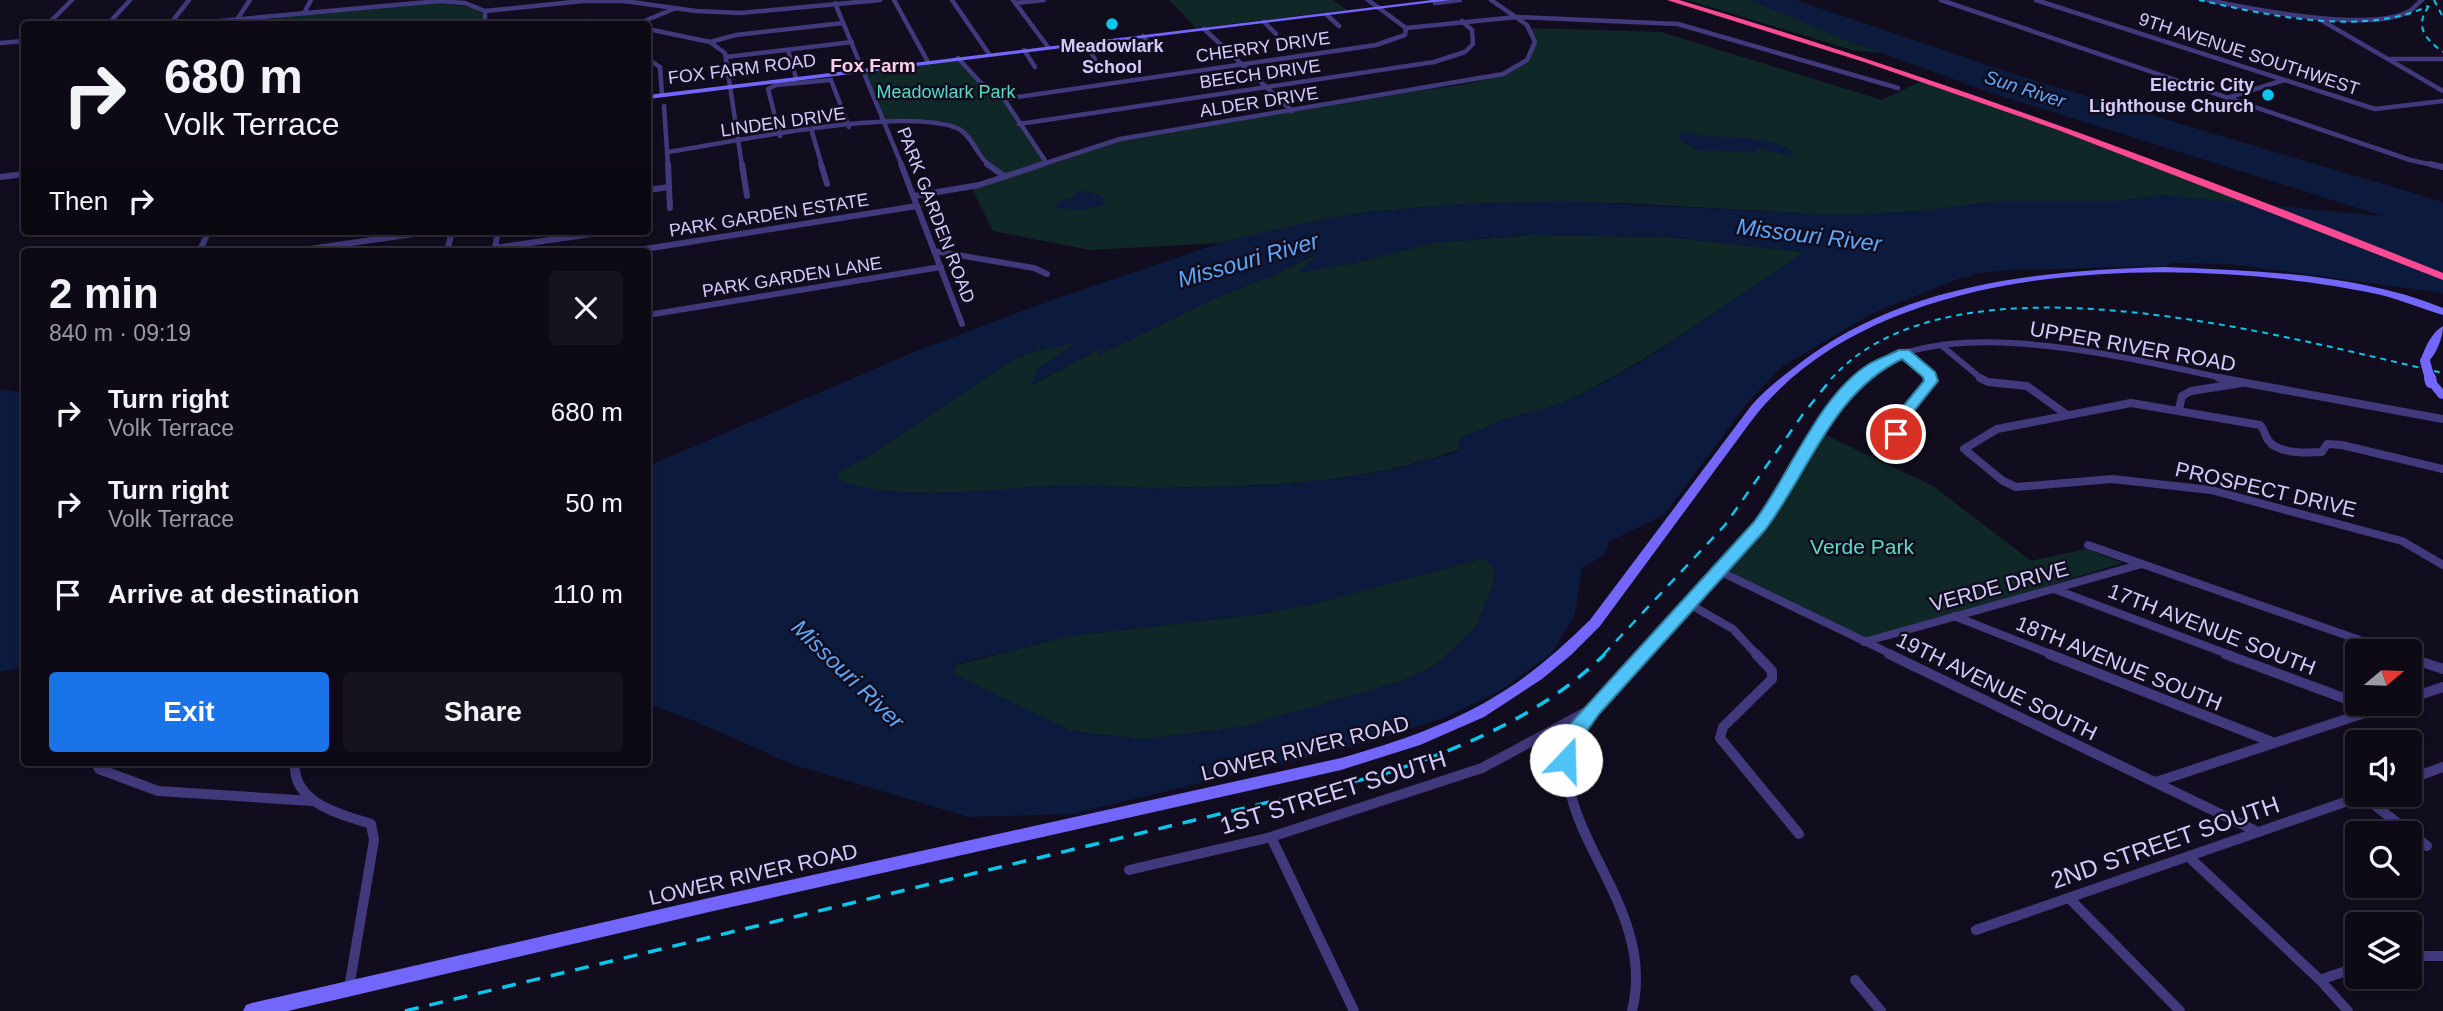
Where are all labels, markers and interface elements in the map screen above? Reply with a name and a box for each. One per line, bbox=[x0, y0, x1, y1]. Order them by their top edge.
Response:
street label: 9TH AVENUE SOUTHWEST bbox=[2136, 9, 2362, 99]
marker: Meadowlark School bbox=[1104, 16, 1120, 32]
street label: CHERRY DRIVE bbox=[1195, 28, 1331, 66]
place label: Meadowlark School bbox=[1060, 36, 1165, 77]
icon: right bbox=[49, 49, 140, 140]
text: 680 m bbox=[164, 49, 303, 103]
street label: FOX FARM ROAD bbox=[667, 50, 817, 88]
district label: Fox Farm bbox=[830, 55, 916, 76]
street label: BEECH DRIVE bbox=[1198, 56, 1322, 92]
water label: Sun River bbox=[1982, 66, 2069, 112]
place label: Electric City Lighthouse Church bbox=[2089, 75, 2254, 116]
park label: Meadowlark Park bbox=[876, 82, 1017, 102]
street label: ALDER DRIVE bbox=[1198, 83, 1320, 121]
marker: Electric City Lighthouse Church bbox=[2260, 87, 2276, 103]
street label: LINDEN DRIVE bbox=[719, 103, 847, 141]
text: Volk Terrace bbox=[164, 106, 340, 142]
street label: PARK GARDEN ROAD bbox=[893, 124, 979, 306]
icon: right bbox=[122, 182, 160, 220]
text: Then bbox=[49, 186, 108, 216]
street label: PARK GARDEN ESTATE bbox=[668, 189, 870, 241]
water label: Missouri River bbox=[1735, 213, 1884, 257]
water label: Missouri River bbox=[1174, 227, 1323, 293]
street label: PARK GARDEN LANE bbox=[701, 253, 883, 301]
text: 2 min bbox=[49, 270, 159, 317]
button: close bbox=[549, 271, 623, 345]
street label: UPPER RIVER ROAD bbox=[2028, 317, 2238, 375]
text: 840 m · 09:19 bbox=[49, 320, 191, 346]
text: Turn right bbox=[108, 384, 229, 414]
icon: right bbox=[49, 394, 87, 432]
text: 680 m bbox=[551, 397, 623, 427]
pin bbox=[1866, 404, 1926, 464]
text: Volk Terrace bbox=[108, 415, 234, 441]
icon: arrive bbox=[1877, 415, 1915, 453]
street label: PROSPECT DRIVE bbox=[2173, 457, 2359, 521]
text: Turn right bbox=[108, 475, 229, 505]
icon: right bbox=[49, 485, 87, 523]
text: 50 m bbox=[565, 488, 623, 518]
text: Volk Terrace bbox=[108, 506, 234, 532]
park label: Verde Park bbox=[1810, 535, 1914, 558]
street label: VERDE DRIVE bbox=[1927, 556, 2071, 616]
icon: arrive bbox=[49, 576, 87, 614]
text: Arrive at destination bbox=[108, 579, 359, 609]
text: 110 m bbox=[553, 579, 623, 609]
street label: 17TH AVENUE SOUTH bbox=[2105, 579, 2319, 679]
street label: 18TH AVENUE SOUTH bbox=[2013, 611, 2225, 715]
water label: Missouri River bbox=[787, 614, 910, 735]
street label: 19TH AVENUE SOUTH bbox=[1893, 627, 2101, 745]
north arrow bbox=[2345, 639, 2422, 716]
map controls bbox=[2345, 639, 2422, 989]
button: Exit bbox=[49, 672, 329, 752]
button: Share bbox=[343, 672, 623, 752]
street label: LOWER RIVER ROAD bbox=[1199, 711, 1411, 785]
position arrow bbox=[1529, 723, 1603, 797]
button: sound bbox=[2345, 730, 2422, 807]
street label: 1ST STREET SOUTH bbox=[1217, 745, 1449, 839]
street label: 2ND STREET SOUTH bbox=[2047, 790, 2283, 894]
button: search bbox=[2345, 821, 2422, 898]
street label: LOWER RIVER ROAD bbox=[646, 839, 860, 909]
button: layers bbox=[2345, 912, 2422, 989]

